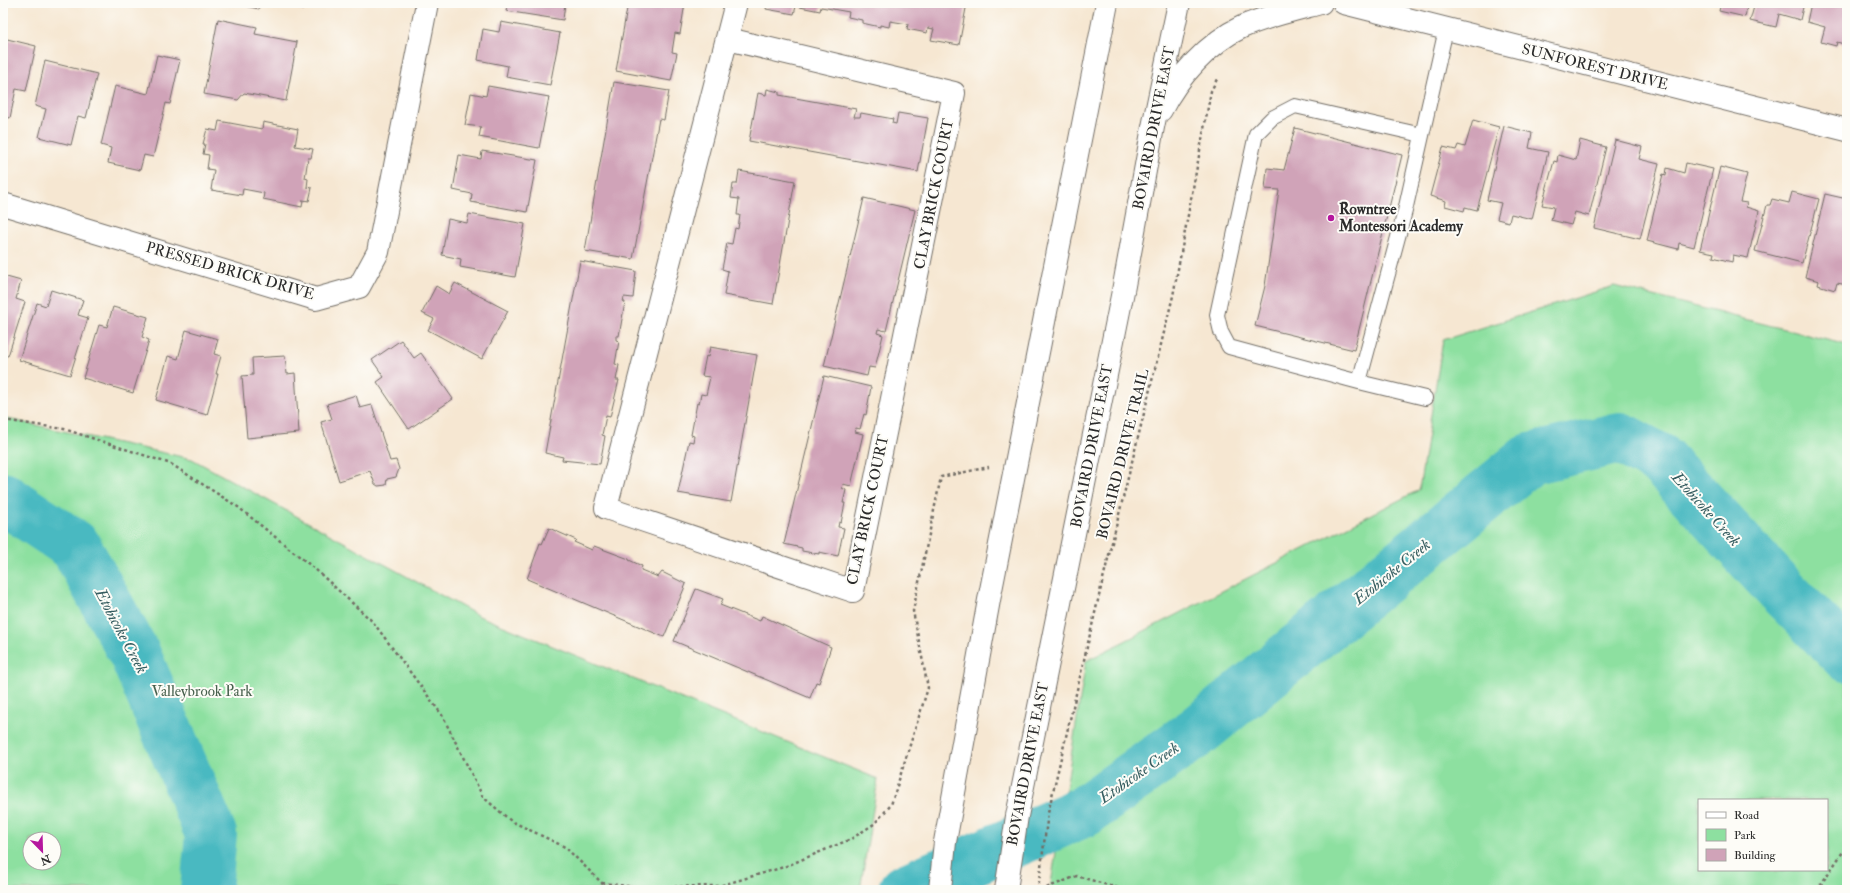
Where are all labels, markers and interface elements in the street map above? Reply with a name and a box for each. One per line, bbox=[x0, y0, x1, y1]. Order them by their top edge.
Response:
street label: SUNFOREST DRIVE bbox=[1520, 40, 1670, 94]
street label: BOVAIRD DRIVE EAST bbox=[1129, 45, 1179, 211]
street label: CLAY BRICK COURT bbox=[910, 117, 958, 271]
place label: Rowntree Montessori Academy bbox=[1338, 200, 1464, 237]
marker: Rowntree Montessori Academy bbox=[1326, 213, 1336, 223]
street label: PRESSED BRICK DRIVE bbox=[144, 238, 317, 304]
street label: BOVAIRD DRIVE EAST bbox=[1067, 363, 1117, 529]
street label: BOVAIRD DRIVE TRAIL bbox=[1093, 367, 1153, 541]
street label: CLAY BRICK COURT bbox=[843, 433, 893, 587]
water label: Etobicoke Creek bbox=[1667, 467, 1745, 551]
water label: Etobicoke Creek bbox=[1349, 535, 1435, 610]
water label: Etobicoke Creek bbox=[90, 584, 152, 677]
street label: BOVAIRD DRIVE EAST bbox=[1003, 681, 1053, 847]
park label: Valleybrook Park bbox=[152, 682, 252, 701]
water label: Etobicoke Creek bbox=[1094, 738, 1183, 809]
legend bbox=[1698, 799, 1828, 871]
text: Road bbox=[1734, 808, 1759, 823]
text: Park bbox=[1734, 828, 1756, 843]
north arrow bbox=[22, 831, 62, 871]
text: Building bbox=[1734, 848, 1777, 863]
text: N bbox=[38, 851, 54, 868]

